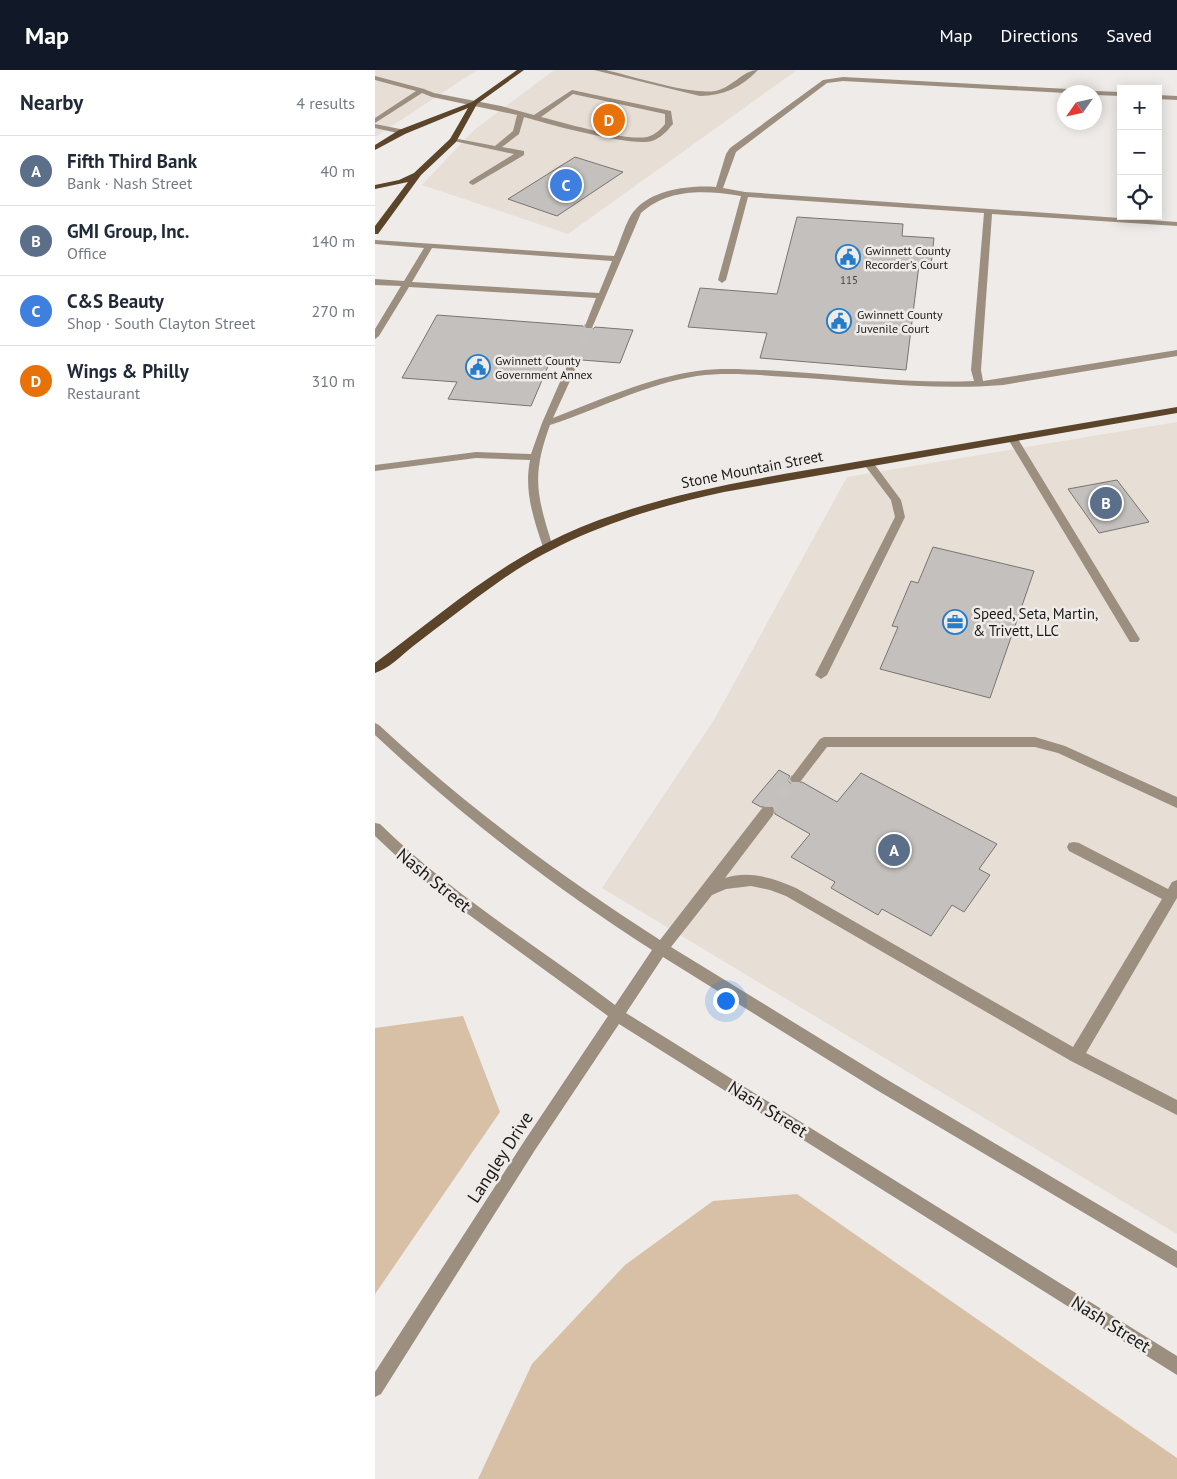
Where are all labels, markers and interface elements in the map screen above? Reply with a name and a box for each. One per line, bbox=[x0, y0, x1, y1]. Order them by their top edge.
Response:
text: Map bbox=[25, 20, 69, 51]
text: Map bbox=[940, 24, 972, 47]
text: Directions bbox=[1000, 24, 1078, 47]
text: Saved bbox=[1106, 24, 1152, 47]
north arrow bbox=[1057, 85, 1102, 130]
map controls bbox=[1117, 85, 1162, 220]
button: + bbox=[1117, 85, 1162, 130]
text: Nearby bbox=[20, 89, 83, 116]
text: 4 results bbox=[296, 93, 355, 113]
pin: D bbox=[593, 101, 625, 139]
button: − bbox=[1117, 130, 1162, 175]
text: Fifth Third Bank bbox=[67, 149, 197, 173]
text: A bbox=[31, 161, 41, 181]
text: 40 m bbox=[320, 161, 355, 181]
pin: C bbox=[550, 166, 582, 204]
text: Bank · Nash Street bbox=[67, 173, 192, 193]
button: locate bbox=[1117, 175, 1162, 220]
text: GMI Group, Inc. bbox=[67, 219, 189, 243]
text: B bbox=[31, 231, 41, 251]
text: 140 m bbox=[312, 231, 355, 251]
text: Office bbox=[67, 243, 107, 263]
place label: Gwinnett County Recorder's Court bbox=[865, 243, 951, 272]
public building icon: Gwinnett County Recorder's Court bbox=[835, 244, 861, 270]
house number: 115 bbox=[840, 273, 858, 287]
text: C&S Beauty bbox=[67, 289, 164, 313]
text: C bbox=[32, 301, 40, 321]
text: 270 m bbox=[312, 301, 355, 321]
place label: Gwinnett County Juvenile Court bbox=[856, 307, 943, 336]
public building icon: Gwinnett County Juvenile Court bbox=[826, 308, 852, 334]
text: Shop · South Clayton Street bbox=[67, 313, 255, 333]
place label: Gwinnett County Government Annex bbox=[495, 353, 592, 382]
public building icon: Gwinnett County Government Annex bbox=[465, 354, 491, 380]
text: Wings & Philly bbox=[67, 359, 189, 383]
text: D bbox=[31, 371, 41, 391]
text: 310 m bbox=[312, 371, 355, 391]
text: Restaurant bbox=[67, 383, 140, 403]
street label: Stone Mountain Street bbox=[679, 446, 825, 492]
pin: B bbox=[1090, 484, 1122, 522]
place label: Speed, Seta, Martin, & Trivett, LLC bbox=[973, 604, 1098, 640]
office icon: Speed, Seta, Martin, & Trivett, LLC bbox=[942, 609, 968, 635]
pin: A bbox=[878, 831, 910, 869]
street label: Nash Street bbox=[392, 843, 476, 917]
your location bbox=[713, 988, 739, 1014]
street label: Nash Street bbox=[724, 1076, 812, 1142]
street label: Langley Drive bbox=[462, 1107, 538, 1207]
street label: Nash Street bbox=[1067, 1291, 1155, 1357]

